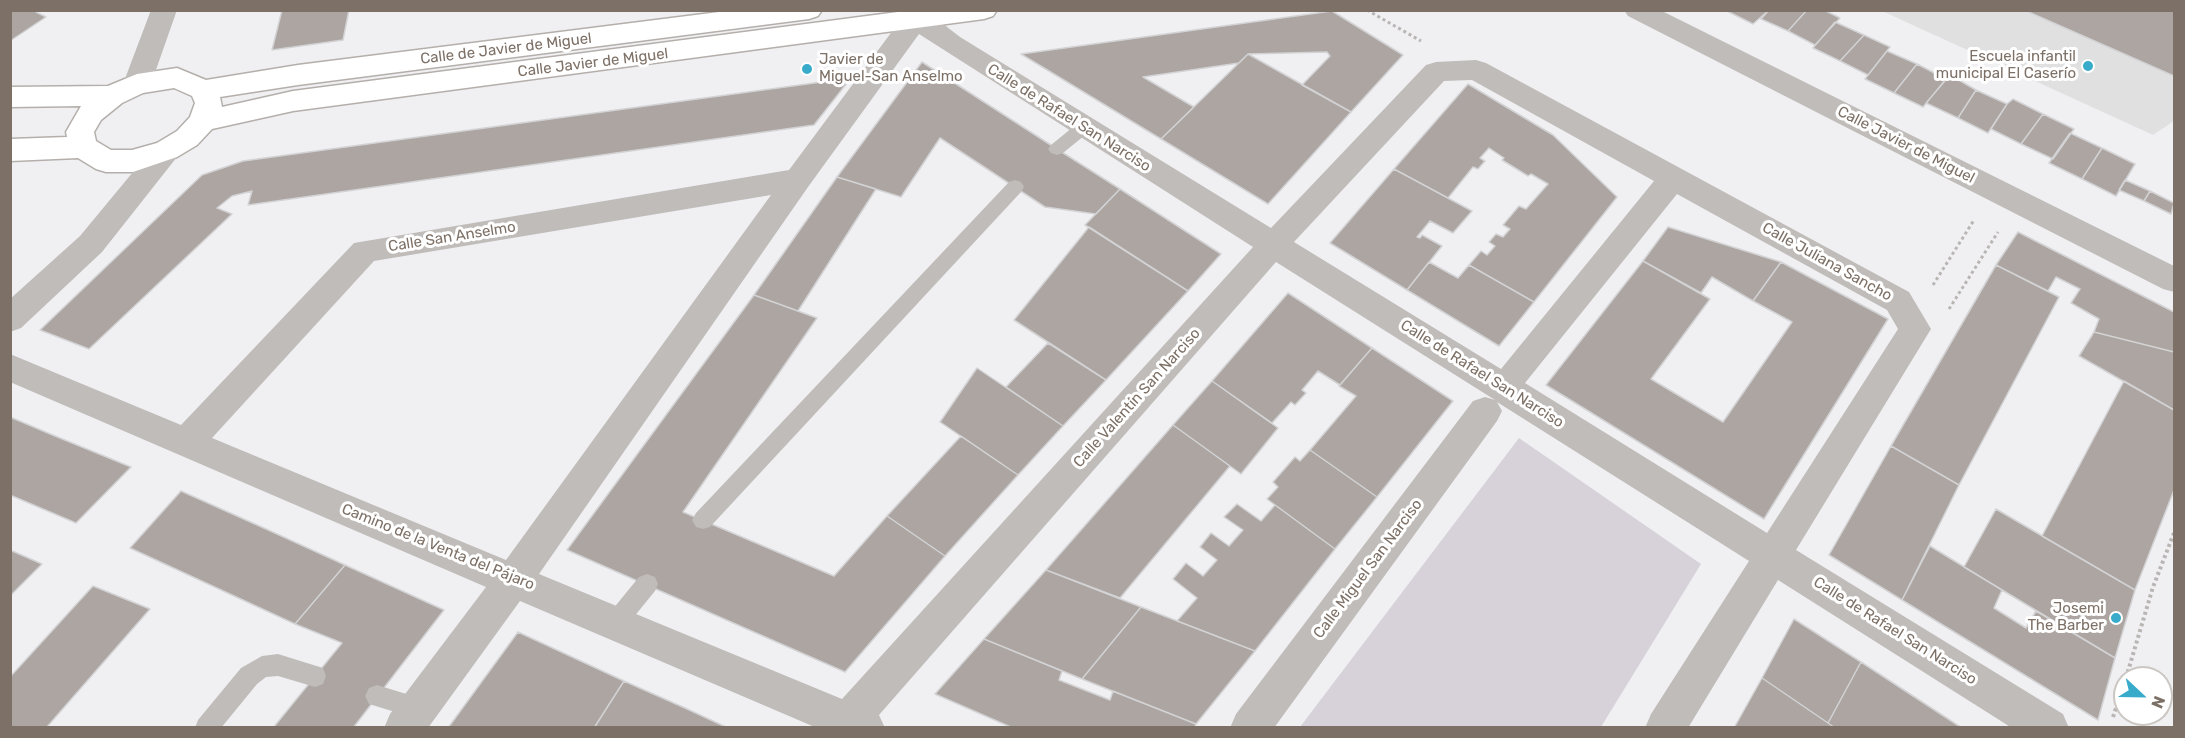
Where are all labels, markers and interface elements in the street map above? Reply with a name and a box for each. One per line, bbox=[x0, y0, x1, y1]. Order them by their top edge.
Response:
street label: Calle de Javier de Miguel bbox=[419, 30, 593, 68]
street label: Calle Javier de Miguel bbox=[517, 45, 669, 81]
place label: Escuela infantil municipal El Caserío bbox=[1936, 48, 2076, 83]
place label: Javier de Miguel-San Anselmo bbox=[819, 51, 963, 86]
marker: Escuela infantil municipal El Caserío bbox=[2081, 59, 2095, 73]
street label: Calle de Rafael San Narciso bbox=[984, 60, 1154, 176]
marker: Javier de Miguel-San Anselmo bbox=[800, 62, 814, 76]
street label: Calle Javier de Miguel bbox=[1834, 103, 1978, 187]
street label: Calle San Anselmo bbox=[387, 218, 517, 256]
street label: Calle Juliana Sancho bbox=[1759, 219, 1895, 305]
street label: Calle de Rafael San Narciso bbox=[1397, 316, 1567, 432]
street label: Calle Valentín San Narciso bbox=[1070, 325, 1204, 471]
street label: Calle Miguel San Narciso bbox=[1310, 496, 1426, 642]
street label: Camino de la Venta del Pájaro bbox=[339, 500, 537, 594]
street label: Calle de Rafael San Narciso bbox=[1810, 573, 1980, 689]
place label: Josemi The Barber bbox=[2027, 600, 2104, 635]
marker: Josemi The Barber bbox=[2109, 611, 2123, 625]
north arrow bbox=[2113, 666, 2173, 726]
text: N bbox=[2147, 693, 2169, 711]

